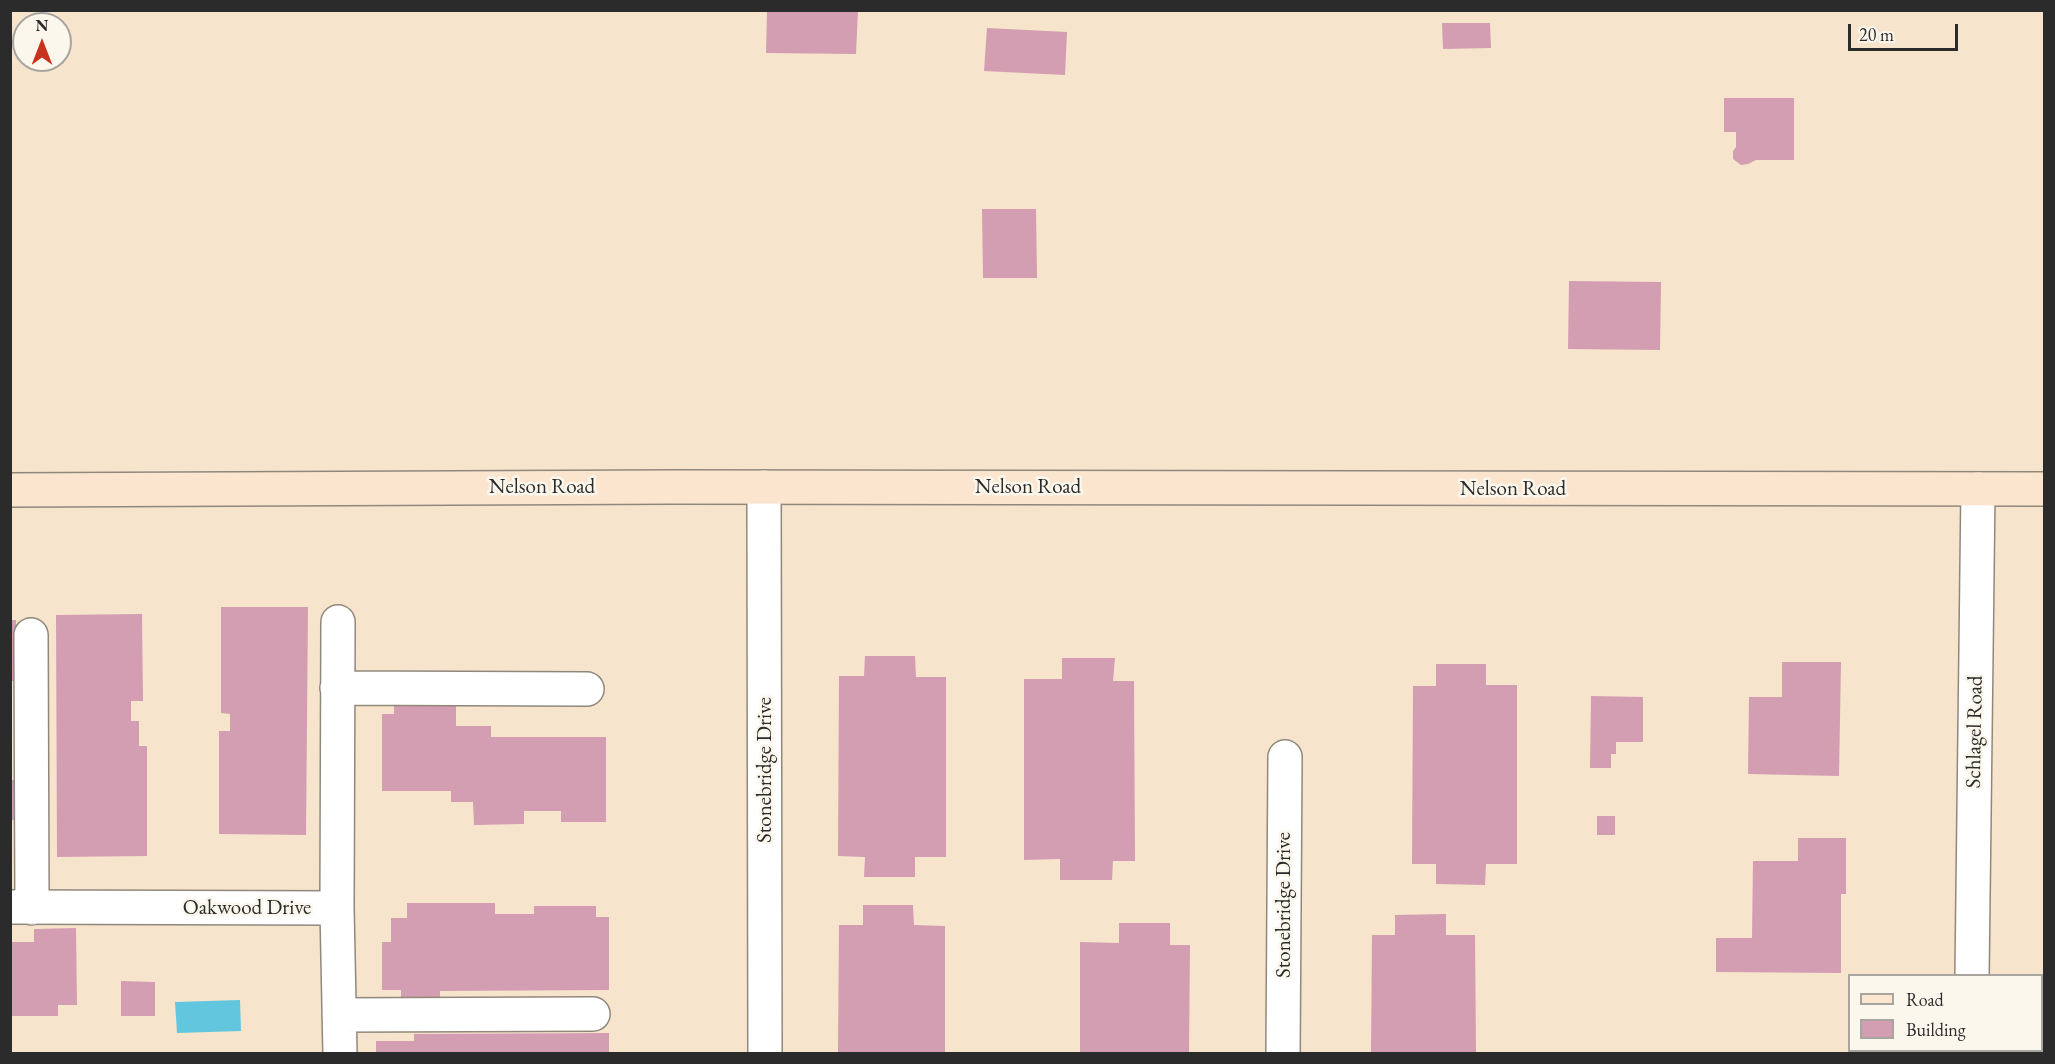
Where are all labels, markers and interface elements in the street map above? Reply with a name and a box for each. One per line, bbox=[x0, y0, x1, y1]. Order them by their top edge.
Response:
north arrow bbox=[12, 12, 72, 72]
scale bar bbox=[1851, 12, 1960, 50]
text: N bbox=[36, 15, 48, 36]
text: 20 m bbox=[1859, 23, 1894, 46]
street label: Nelson Road bbox=[489, 474, 595, 500]
street label: Nelson Road bbox=[975, 474, 1081, 500]
street label: Nelson Road bbox=[1460, 476, 1566, 502]
street label: Schlagel Road bbox=[1961, 675, 1989, 789]
street label: Stonebridge Drive bbox=[752, 697, 778, 843]
street label: Stonebridge Drive bbox=[1271, 832, 1297, 978]
street label: Oakwood Drive bbox=[183, 895, 311, 921]
legend bbox=[1848, 974, 2043, 1052]
text: Road bbox=[1906, 988, 1944, 1011]
text: Building bbox=[1906, 1018, 1966, 1041]

